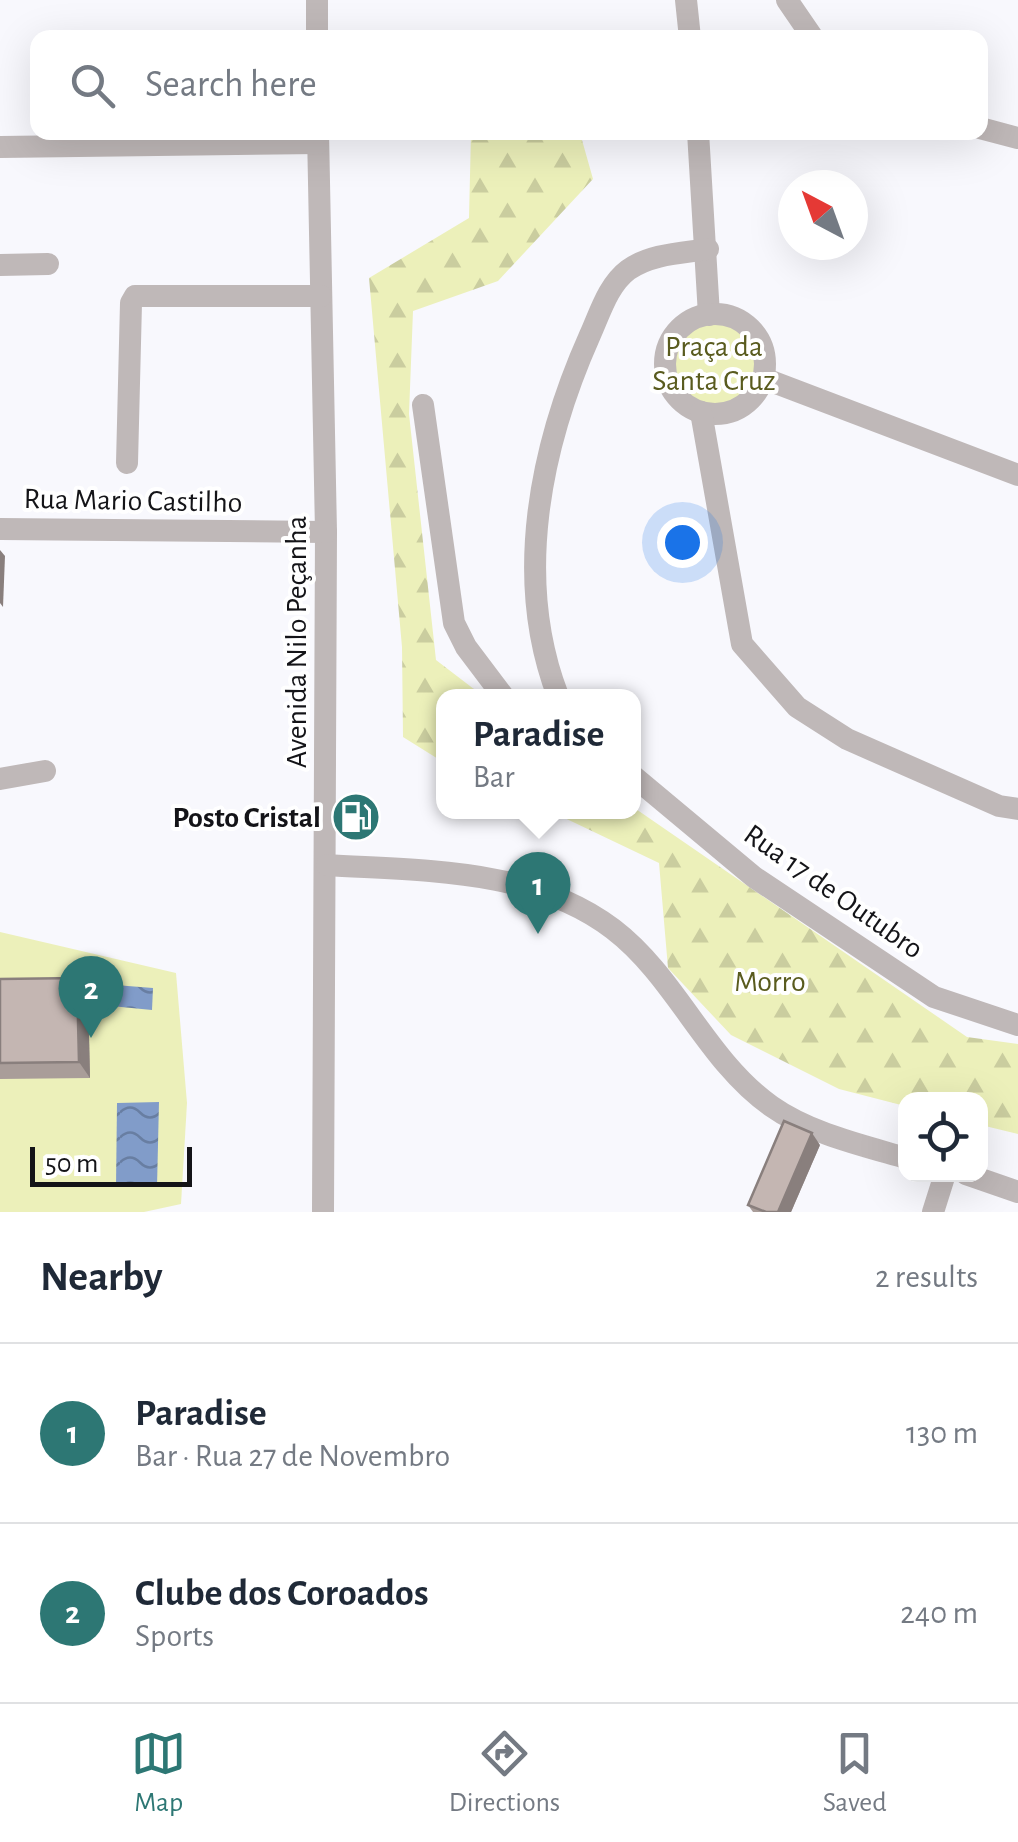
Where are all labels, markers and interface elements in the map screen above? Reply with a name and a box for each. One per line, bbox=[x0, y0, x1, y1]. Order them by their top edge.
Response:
search box bbox=[30, 30, 988, 140]
icon: search bbox=[65, 58, 120, 113]
text: Search here bbox=[145, 66, 317, 104]
north arrow bbox=[778, 170, 868, 260]
park label: Praça da Santa Cruz bbox=[652, 332, 776, 396]
street label: Rua Mario Castilho bbox=[23, 484, 243, 518]
street label: Avenida Nilo Peçanha bbox=[282, 516, 312, 768]
your location bbox=[657, 517, 708, 568]
popup bbox=[436, 689, 641, 819]
text: Paradise bbox=[473, 716, 604, 754]
text: Bar bbox=[473, 761, 515, 793]
fuel station icon: Posto Cristal bbox=[330, 791, 382, 843]
place label: Posto Cristal bbox=[172, 803, 321, 833]
street label: Rua 17 de Outubro bbox=[738, 819, 928, 965]
pin: 1 bbox=[506, 852, 570, 934]
pin: 2 bbox=[58, 956, 124, 1038]
park label: Morro bbox=[734, 967, 806, 997]
map controls bbox=[898, 1092, 988, 1182]
button: locate bbox=[898, 1092, 988, 1182]
scale bar bbox=[30, 1142, 192, 1186]
text: 50 m bbox=[45, 1150, 99, 1178]
text: Nearby bbox=[40, 1256, 163, 1298]
text: 2 results bbox=[875, 1261, 978, 1293]
text: Paradise bbox=[135, 1395, 267, 1433]
text: 1 bbox=[67, 1417, 78, 1449]
text: 130 m bbox=[906, 1417, 978, 1449]
text: Bar · Rua 27 de Novembro bbox=[135, 1440, 450, 1472]
text: Clube dos Coroados bbox=[135, 1575, 428, 1613]
text: 2 bbox=[65, 1597, 80, 1629]
text: 240 m bbox=[900, 1597, 978, 1629]
text: Sports bbox=[135, 1620, 214, 1652]
tab: Map bbox=[131, 1726, 186, 1820]
tab: Directions bbox=[449, 1726, 560, 1820]
tab: Saved bbox=[823, 1726, 887, 1820]

